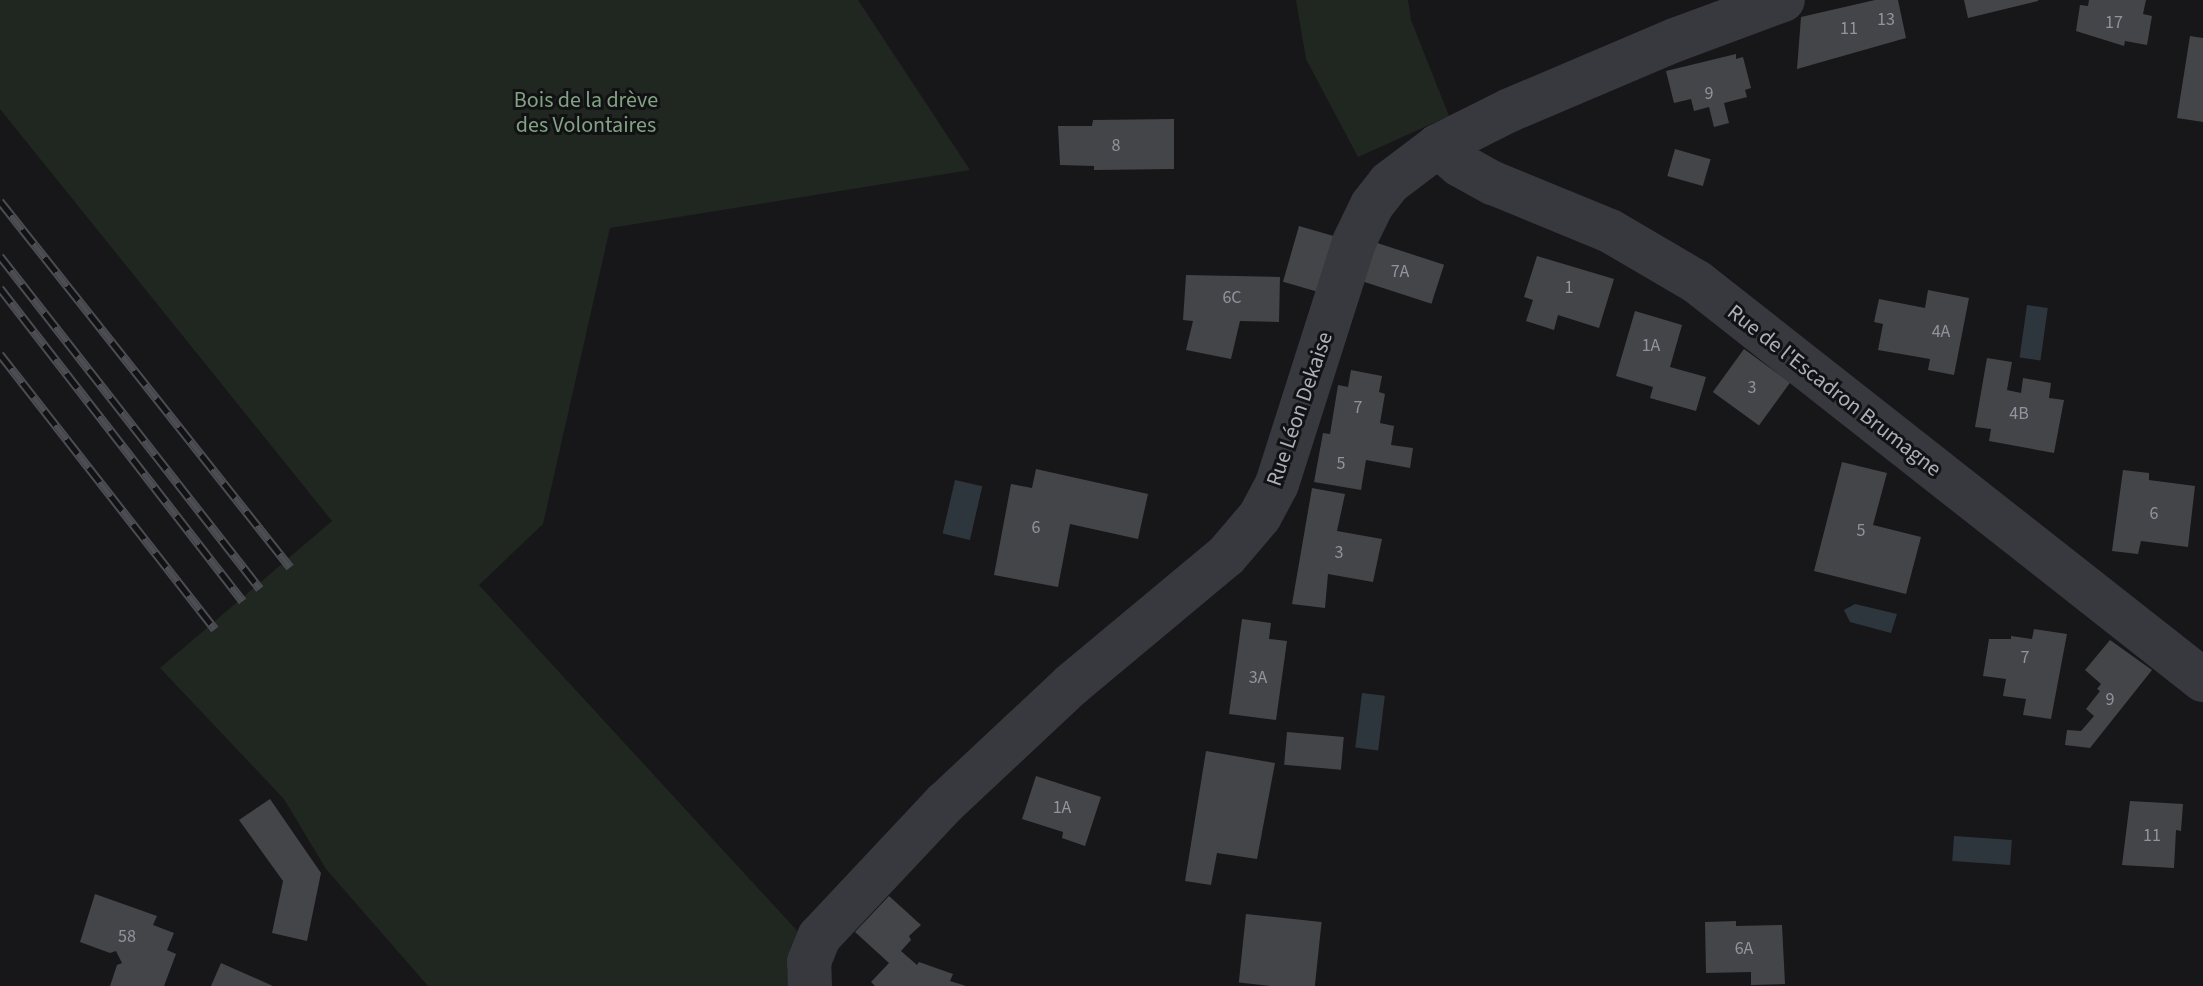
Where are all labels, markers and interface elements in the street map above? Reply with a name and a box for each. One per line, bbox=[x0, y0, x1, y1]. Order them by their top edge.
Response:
house number: 13 bbox=[1877, 9, 1895, 31]
house number: 17 bbox=[2105, 12, 2123, 34]
house number: 11 bbox=[1840, 18, 1858, 40]
house number: 9 bbox=[1705, 83, 1713, 105]
park label: Bois de la drève des Volontaires bbox=[514, 87, 658, 138]
house number: 8 bbox=[1112, 135, 1120, 157]
house number: 7A bbox=[1391, 261, 1409, 283]
house number: 1 bbox=[1565, 277, 1573, 299]
house number: 6C bbox=[1222, 287, 1242, 309]
street label: Rue de l'Escadron Brumagne bbox=[1722, 299, 1946, 483]
house number: 4A bbox=[1932, 321, 1950, 343]
street label: Rue Léon Dekaise bbox=[1261, 328, 1339, 490]
house number: 1A bbox=[1642, 335, 1660, 357]
house number: 3 bbox=[1748, 377, 1756, 399]
house number: 7 bbox=[1354, 397, 1362, 419]
house number: 4B bbox=[2009, 403, 2029, 425]
house number: 5 bbox=[1337, 453, 1345, 475]
house number: 6 bbox=[2150, 503, 2158, 525]
house number: 6 bbox=[1032, 517, 1040, 539]
house number: 5 bbox=[1857, 520, 1865, 542]
house number: 3 bbox=[1335, 542, 1343, 564]
house number: 7 bbox=[2021, 647, 2029, 669]
house number: 3A bbox=[1249, 667, 1267, 689]
house number: 9 bbox=[2106, 689, 2114, 711]
house number: 1A bbox=[1053, 797, 1071, 819]
house number: 11 bbox=[2143, 825, 2161, 847]
house number: 58 bbox=[118, 926, 136, 948]
house number: 6A bbox=[1735, 938, 1753, 960]

